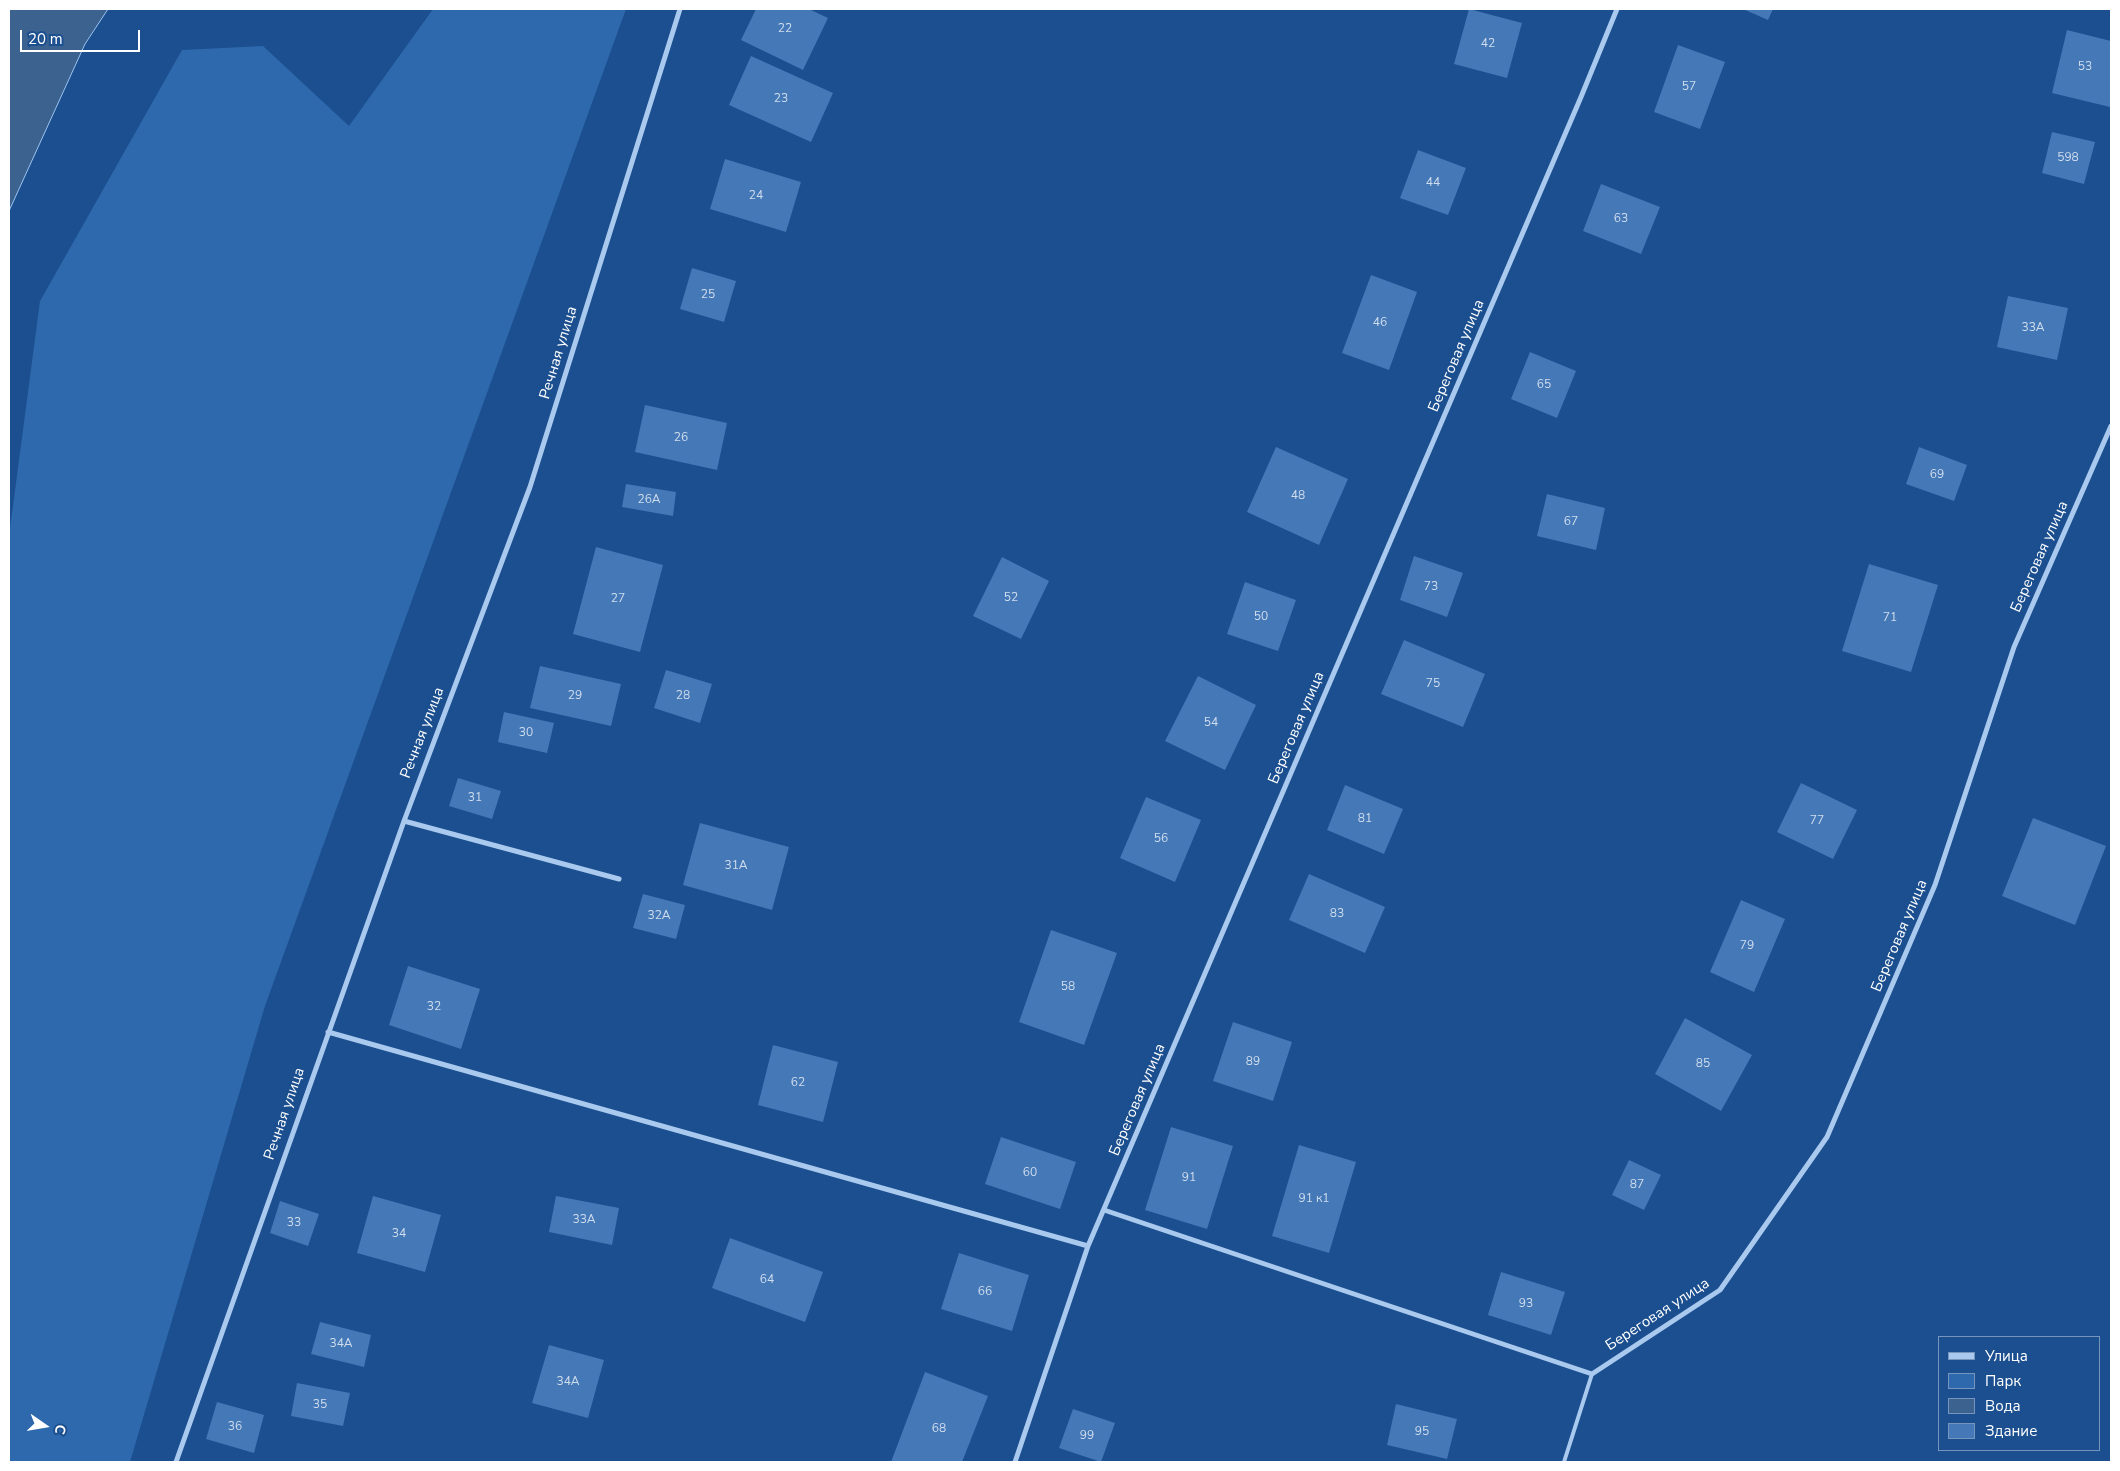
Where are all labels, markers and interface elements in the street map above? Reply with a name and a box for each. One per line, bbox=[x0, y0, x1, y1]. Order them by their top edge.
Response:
scale bar bbox=[22, 20, 142, 52]
house number: 22 bbox=[778, 22, 792, 36]
text: 20 m bbox=[28, 29, 63, 49]
house number: 42 bbox=[1481, 37, 1495, 51]
house number: 53 bbox=[2078, 60, 2092, 74]
house number: 57 bbox=[1682, 80, 1696, 94]
house number: 23 bbox=[774, 92, 788, 106]
house number: 598 bbox=[2057, 151, 2079, 165]
house number: 44 bbox=[1426, 176, 1440, 190]
house number: 24 bbox=[749, 189, 763, 203]
house number: 63 bbox=[1614, 212, 1628, 226]
house number: 25 bbox=[701, 288, 715, 302]
street label: Береговая улица bbox=[1425, 297, 1489, 415]
street label: Речная улица bbox=[536, 304, 582, 402]
house number: 46 bbox=[1373, 316, 1387, 330]
house number: 33А bbox=[2021, 321, 2045, 335]
house number: 65 bbox=[1537, 378, 1551, 392]
house number: 26 bbox=[674, 431, 688, 445]
house number: 69 bbox=[1930, 468, 1944, 482]
house number: 48 bbox=[1291, 489, 1305, 503]
house number: 26А bbox=[637, 493, 661, 507]
street label: Береговая улица bbox=[2007, 498, 2073, 616]
house number: 67 bbox=[1564, 515, 1578, 529]
house number: 73 bbox=[1424, 580, 1438, 594]
house number: 52 bbox=[1004, 591, 1018, 605]
house number: 27 bbox=[611, 592, 625, 606]
house number: 50 bbox=[1254, 610, 1268, 624]
house number: 71 bbox=[1883, 611, 1897, 625]
street label: Береговая улица bbox=[1265, 669, 1329, 787]
house number: 75 bbox=[1426, 677, 1440, 691]
street label: Речная улица bbox=[397, 685, 449, 781]
house number: 29 bbox=[568, 689, 582, 703]
house number: 28 bbox=[676, 689, 690, 703]
house number: 54 bbox=[1204, 716, 1218, 730]
house number: 30 bbox=[519, 726, 533, 740]
house number: 31 bbox=[468, 791, 482, 805]
house number: 81 bbox=[1358, 812, 1372, 826]
house number: 77 bbox=[1810, 814, 1824, 828]
house number: 56 bbox=[1154, 832, 1168, 846]
house number: 31А bbox=[724, 859, 748, 873]
street label: Береговая улица bbox=[1868, 877, 1932, 995]
house number: 83 bbox=[1330, 907, 1344, 921]
house number: 32А bbox=[647, 909, 671, 923]
house number: 79 bbox=[1740, 939, 1754, 953]
house number: 58 bbox=[1061, 980, 1075, 994]
house number: 32 bbox=[427, 1000, 441, 1014]
street label: Береговая улица bbox=[1106, 1041, 1170, 1159]
house number: 89 bbox=[1246, 1055, 1260, 1069]
house number: 85 bbox=[1696, 1057, 1710, 1071]
street label: Речная улица bbox=[261, 1066, 309, 1162]
house number: 62 bbox=[791, 1076, 805, 1090]
house number: 60 bbox=[1023, 1166, 1037, 1180]
house number: 91 bbox=[1182, 1171, 1196, 1185]
house number: 87 bbox=[1630, 1178, 1644, 1192]
house number: 91 к1 bbox=[1299, 1192, 1329, 1206]
house number: 33А bbox=[572, 1213, 596, 1227]
house number: 33 bbox=[287, 1216, 301, 1230]
house number: 34 bbox=[392, 1227, 406, 1241]
house number: 64 bbox=[760, 1273, 774, 1287]
street label: Береговая улица bbox=[1603, 1275, 1713, 1355]
house number: 66 bbox=[978, 1285, 992, 1299]
house number: 93 bbox=[1519, 1297, 1533, 1311]
legend bbox=[1938, 1336, 2100, 1451]
house number: 34А bbox=[329, 1337, 353, 1351]
text: Улица bbox=[1985, 1346, 2028, 1366]
text: Парк bbox=[1985, 1371, 2021, 1391]
house number: 34А bbox=[556, 1375, 580, 1389]
text: Вода bbox=[1985, 1396, 2021, 1416]
house number: 35 bbox=[313, 1398, 327, 1412]
north arrow bbox=[20, 1401, 70, 1451]
house number: 36 bbox=[228, 1420, 242, 1434]
text: Здание bbox=[1985, 1421, 2037, 1441]
house number: 68 bbox=[932, 1422, 946, 1436]
text: С bbox=[50, 1423, 70, 1436]
house number: 95 bbox=[1415, 1425, 1429, 1439]
house number: 99 bbox=[1080, 1429, 1094, 1443]

